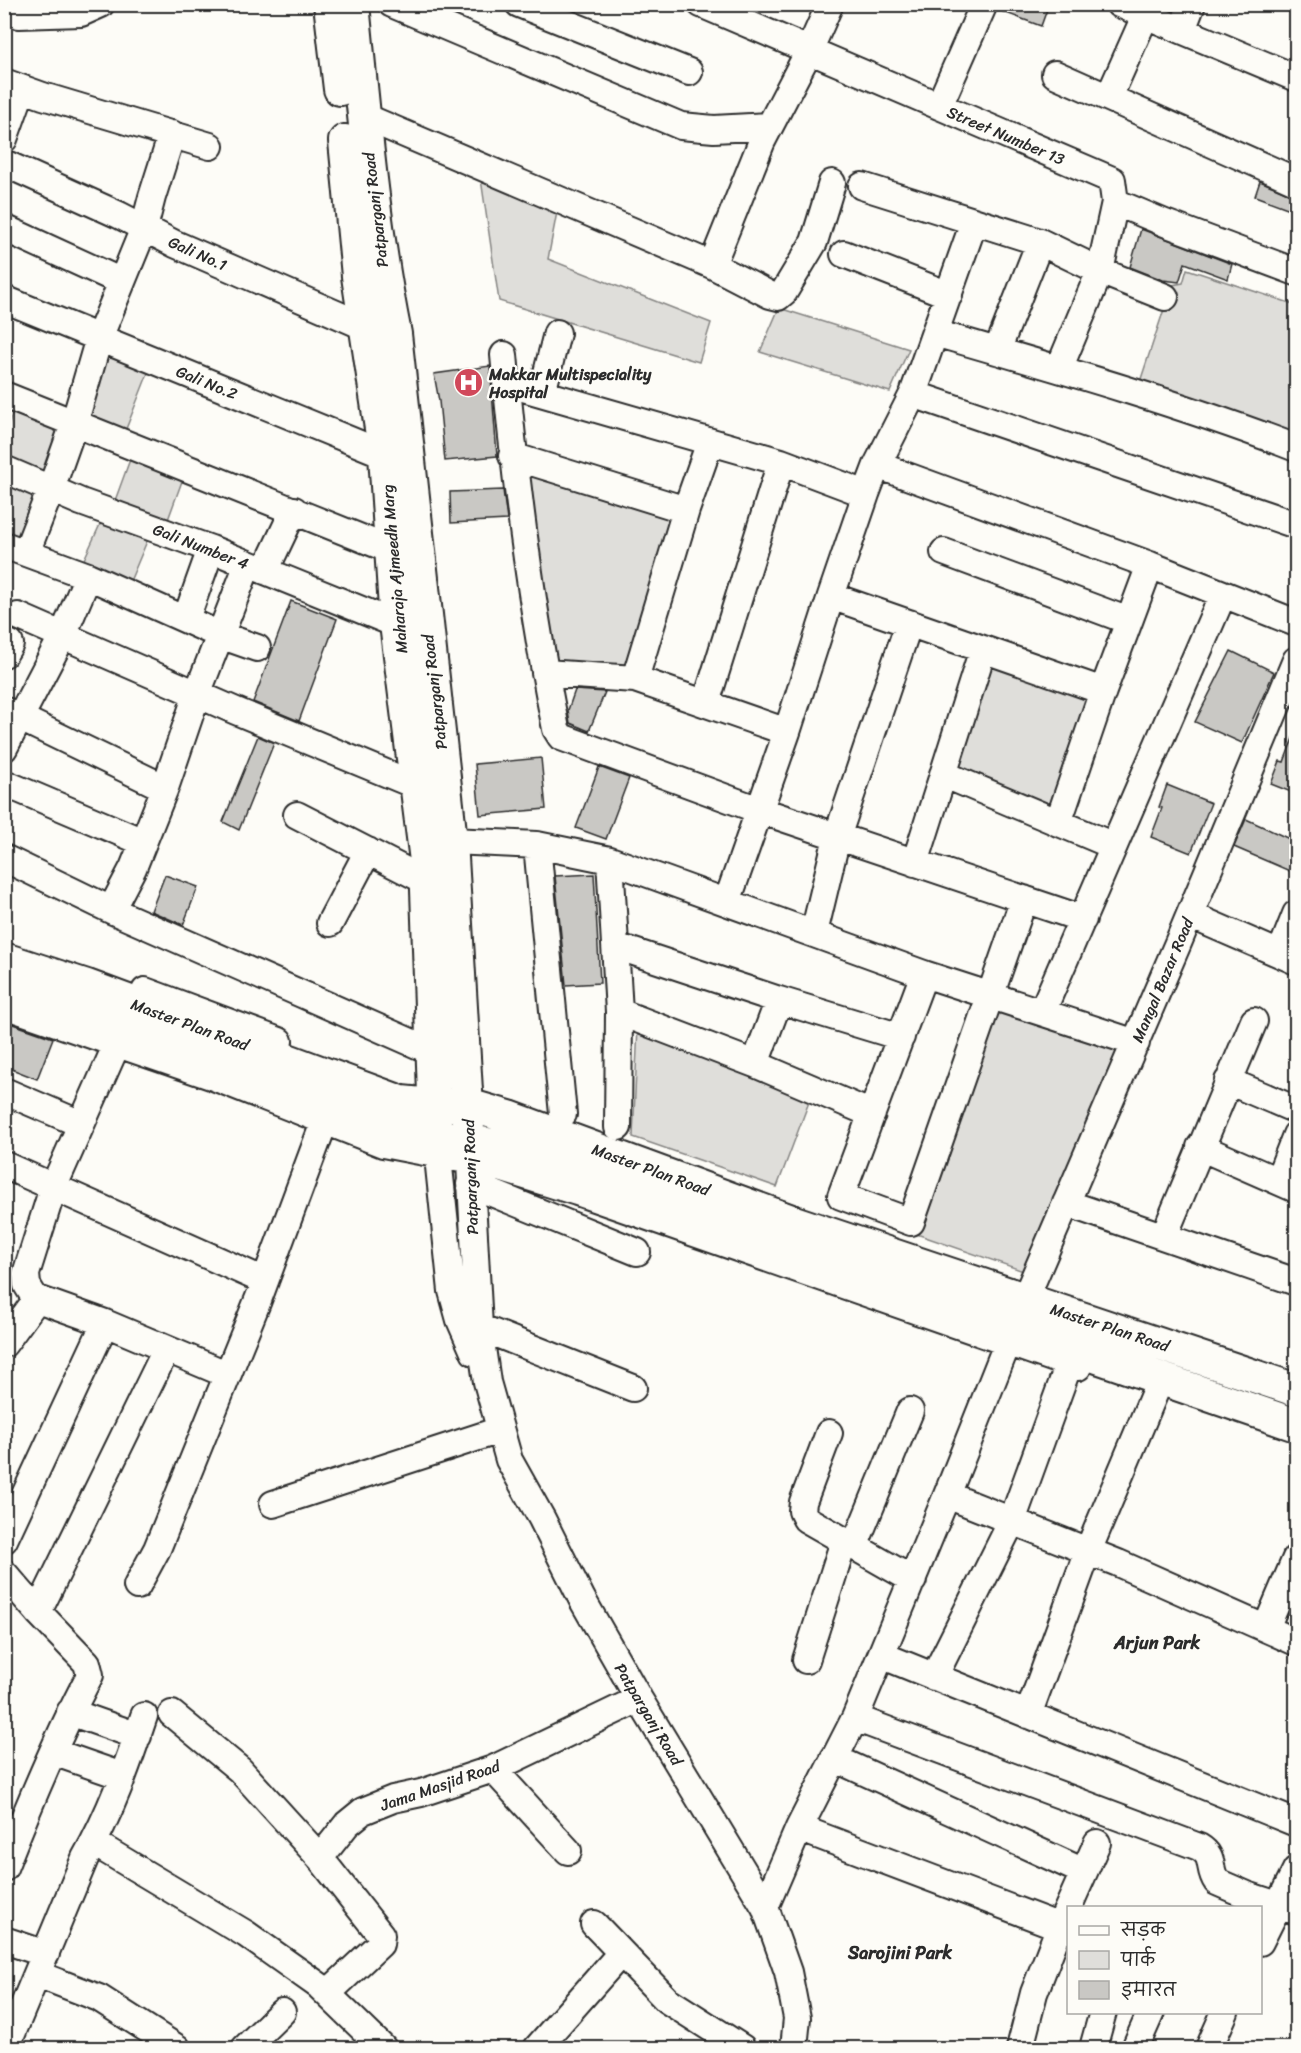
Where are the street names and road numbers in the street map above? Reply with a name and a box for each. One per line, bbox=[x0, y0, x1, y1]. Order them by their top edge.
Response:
street label: Street Number 13 bbox=[942, 98, 1070, 173]
street label: Patparganj Road bbox=[354, 149, 397, 269]
street label: Gali No.1 bbox=[164, 228, 232, 279]
street label: Gali No.2 bbox=[172, 357, 242, 408]
street label: Maharaja Ajmeedh Marg bbox=[373, 483, 416, 655]
street label: Gali Number 4 bbox=[149, 515, 253, 578]
street label: Patparganj Road bbox=[413, 631, 456, 751]
street label: Mangal Bazar Road bbox=[1123, 912, 1202, 1047]
street label: Master Plan Road bbox=[127, 990, 254, 1060]
street label: Patparganj Road bbox=[454, 1117, 487, 1235]
street label: Master Plan Road bbox=[588, 1135, 715, 1205]
street label: Master Plan Road bbox=[1047, 1295, 1175, 1361]
street label: Patparganj Road bbox=[606, 1657, 692, 1773]
street label: Jama Masjid Road bbox=[375, 1751, 505, 1820]

